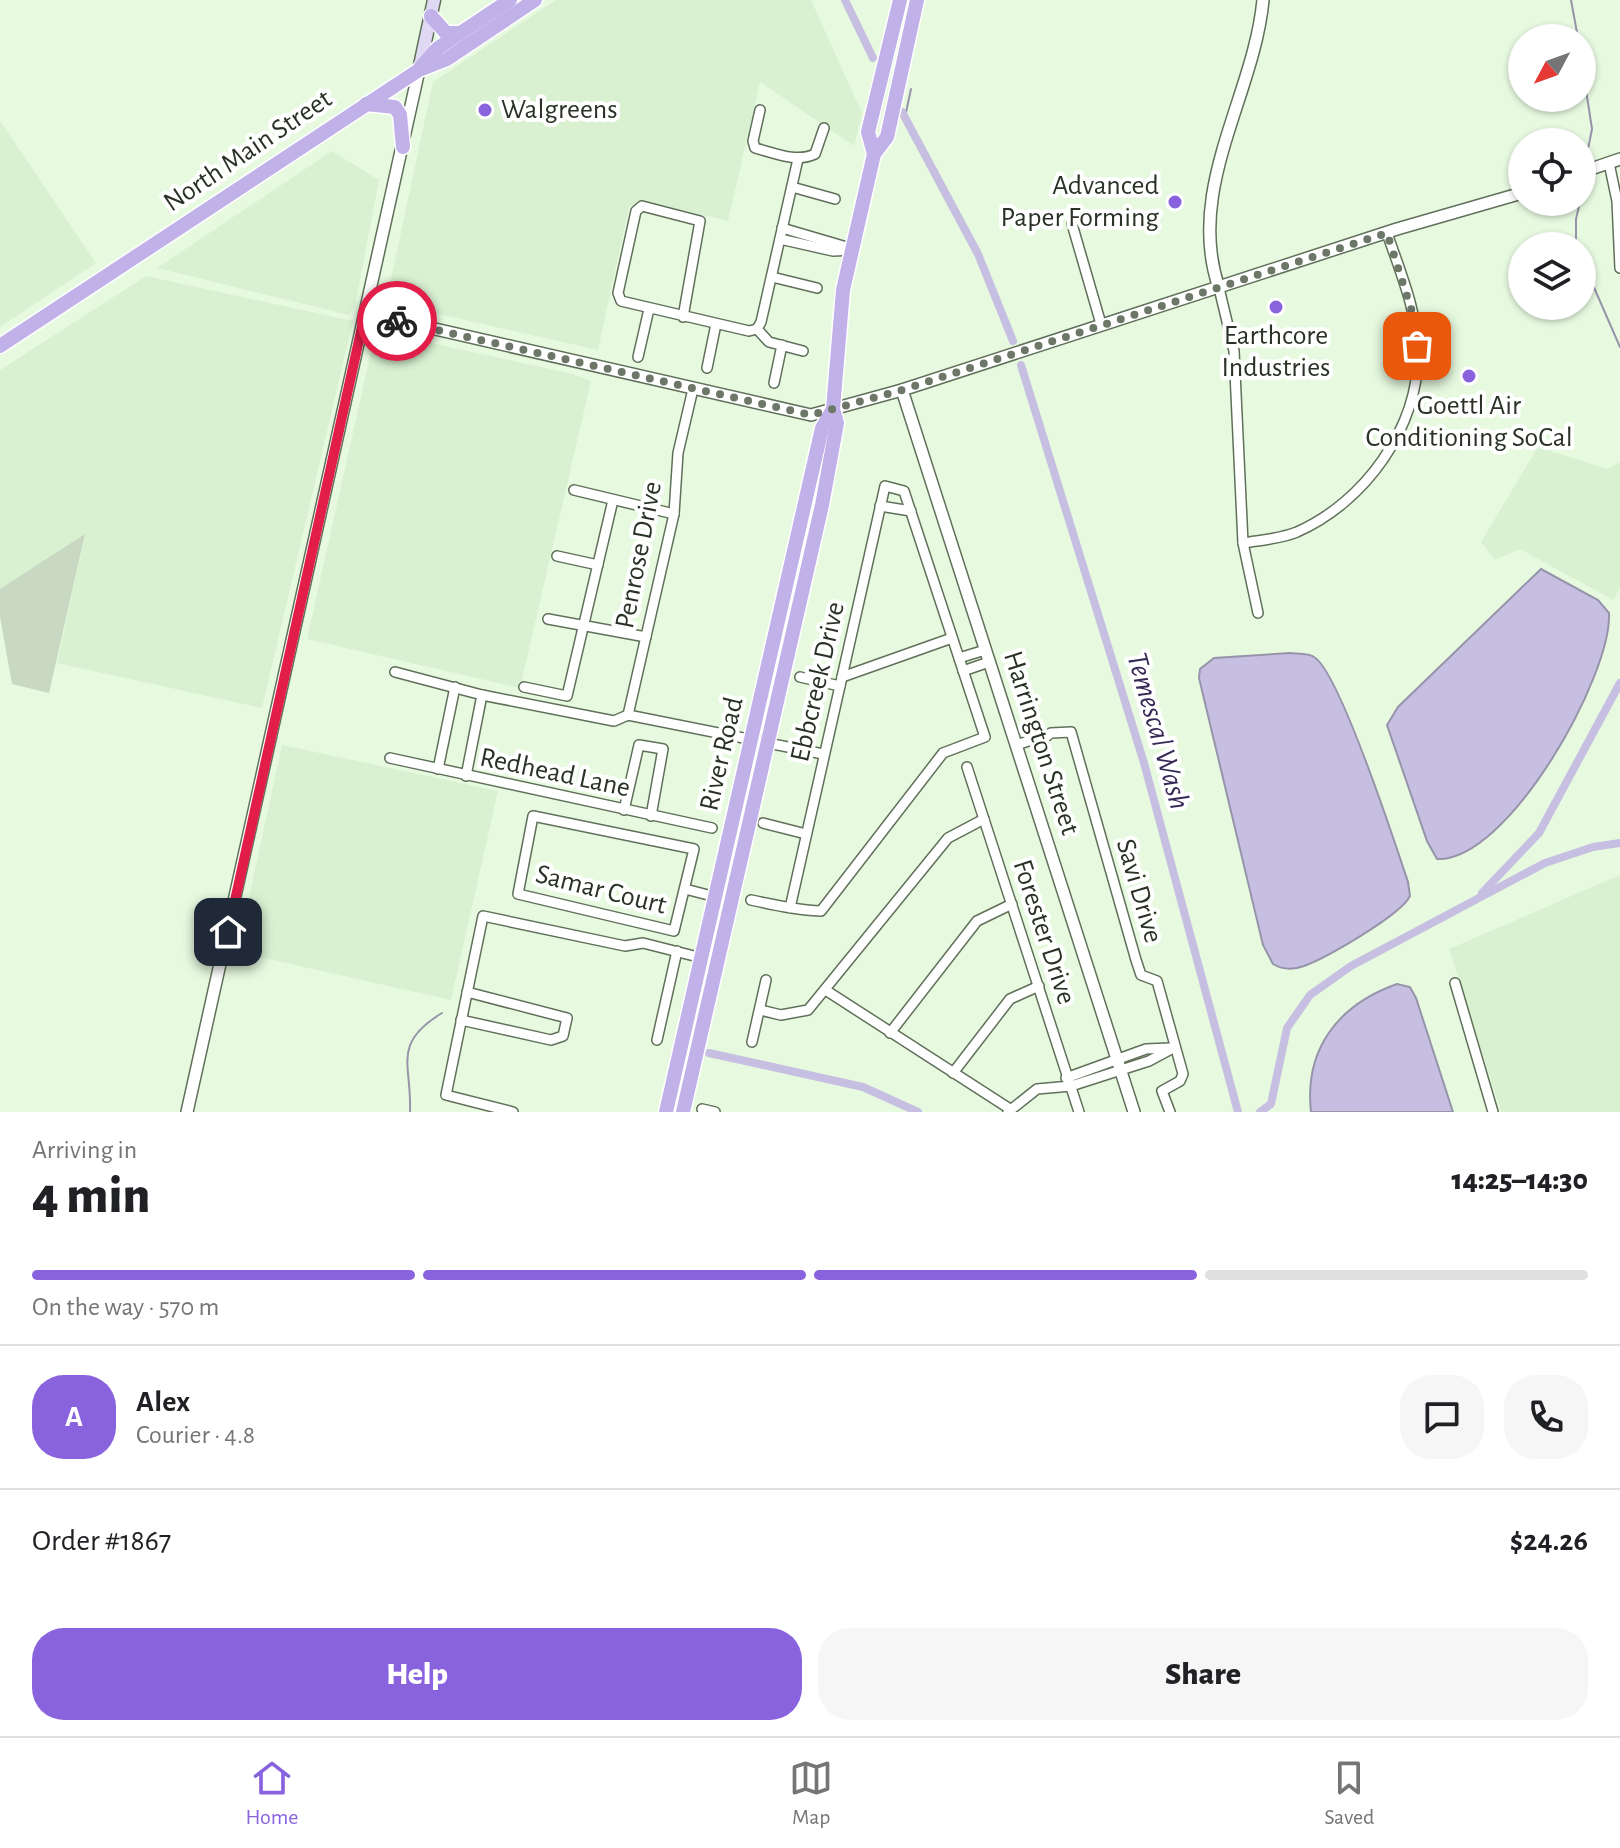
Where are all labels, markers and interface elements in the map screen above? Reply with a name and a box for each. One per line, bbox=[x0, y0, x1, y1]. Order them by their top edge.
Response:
north arrow bbox=[1508, 24, 1596, 112]
map controls bbox=[1508, 24, 1596, 320]
street label: North Main Street bbox=[159, 85, 337, 217]
place label: Walgreens bbox=[501, 96, 618, 124]
marker: Walgreens bbox=[476, 101, 494, 119]
button: locate bbox=[1508, 128, 1596, 216]
place label: Advanced Paper Forming bbox=[1000, 172, 1159, 232]
marker: Advanced Paper Forming bbox=[1166, 193, 1184, 211]
button: layers bbox=[1508, 232, 1596, 320]
courier bbox=[357, 281, 437, 361]
marker: Earthcore Industries bbox=[1267, 298, 1285, 316]
icon: bike bbox=[375, 299, 419, 343]
pin bbox=[1383, 312, 1451, 380]
place label: Earthcore Industries bbox=[1222, 322, 1330, 382]
icon: bag bbox=[1395, 324, 1439, 368]
marker: Goettl Air Conditioning SoCal bbox=[1460, 367, 1478, 385]
place label: Goettl Air Conditioning SoCal bbox=[1365, 392, 1573, 452]
street label: Penrose Drive bbox=[611, 479, 667, 631]
street label: Ebbcreek Drive bbox=[786, 599, 850, 765]
street label: Harrington Street bbox=[998, 648, 1084, 838]
water label: Temescal Wash bbox=[1121, 649, 1195, 813]
street label: River Road bbox=[695, 694, 749, 814]
street label: Redhead Lane bbox=[477, 743, 633, 803]
street label: Savi Drive bbox=[1111, 836, 1167, 946]
street label: Forester Drive bbox=[1007, 856, 1081, 1008]
street label: Samar Court bbox=[533, 860, 669, 920]
pin bbox=[194, 898, 262, 966]
icon: home bbox=[206, 910, 250, 954]
text: Arriving in bbox=[32, 1137, 137, 1163]
text: 14:25–14:30 bbox=[1452, 1165, 1588, 1195]
text: 4 min bbox=[32, 1170, 150, 1222]
text: On the way · 570 m bbox=[32, 1294, 219, 1320]
button: chat bbox=[1400, 1375, 1484, 1459]
button: phone bbox=[1504, 1375, 1588, 1459]
text: Alex bbox=[136, 1387, 190, 1417]
text: A bbox=[65, 1402, 83, 1432]
text: Courier · 4.8 bbox=[136, 1422, 255, 1448]
text: Order #1867 bbox=[32, 1526, 171, 1556]
text: $24.26 bbox=[1510, 1526, 1588, 1556]
button: Help bbox=[32, 1628, 802, 1720]
button: Share bbox=[818, 1628, 1588, 1720]
tab: Home bbox=[245, 1756, 298, 1830]
tab: Map bbox=[789, 1756, 833, 1830]
tab: Saved bbox=[1324, 1756, 1375, 1830]

